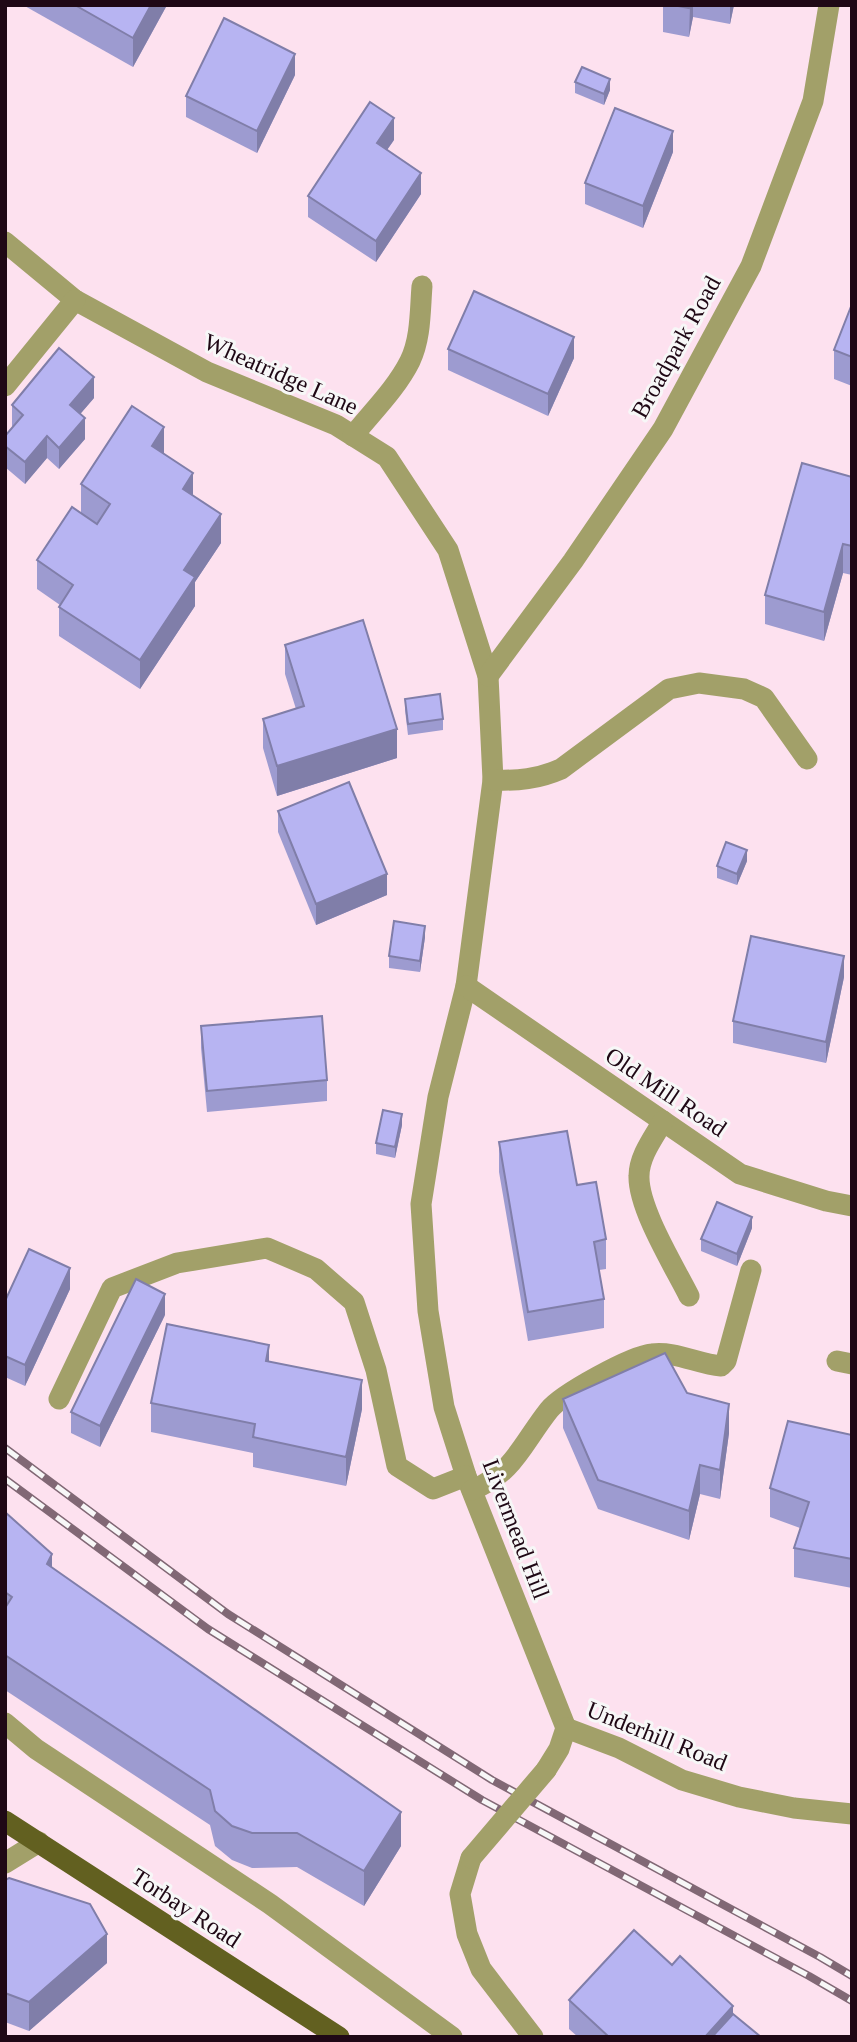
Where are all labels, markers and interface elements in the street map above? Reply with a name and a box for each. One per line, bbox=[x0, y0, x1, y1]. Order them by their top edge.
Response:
street label: Broadpark Road bbox=[626, 272, 726, 422]
street label: Wheatridge Lane bbox=[200, 328, 362, 420]
street label: Old Mill Road bbox=[601, 1042, 731, 1142]
street label: Livermead Hill bbox=[477, 1456, 555, 1603]
street label: Underhill Road bbox=[583, 1696, 731, 1776]
street label: Torbay Road bbox=[127, 1863, 245, 1953]

